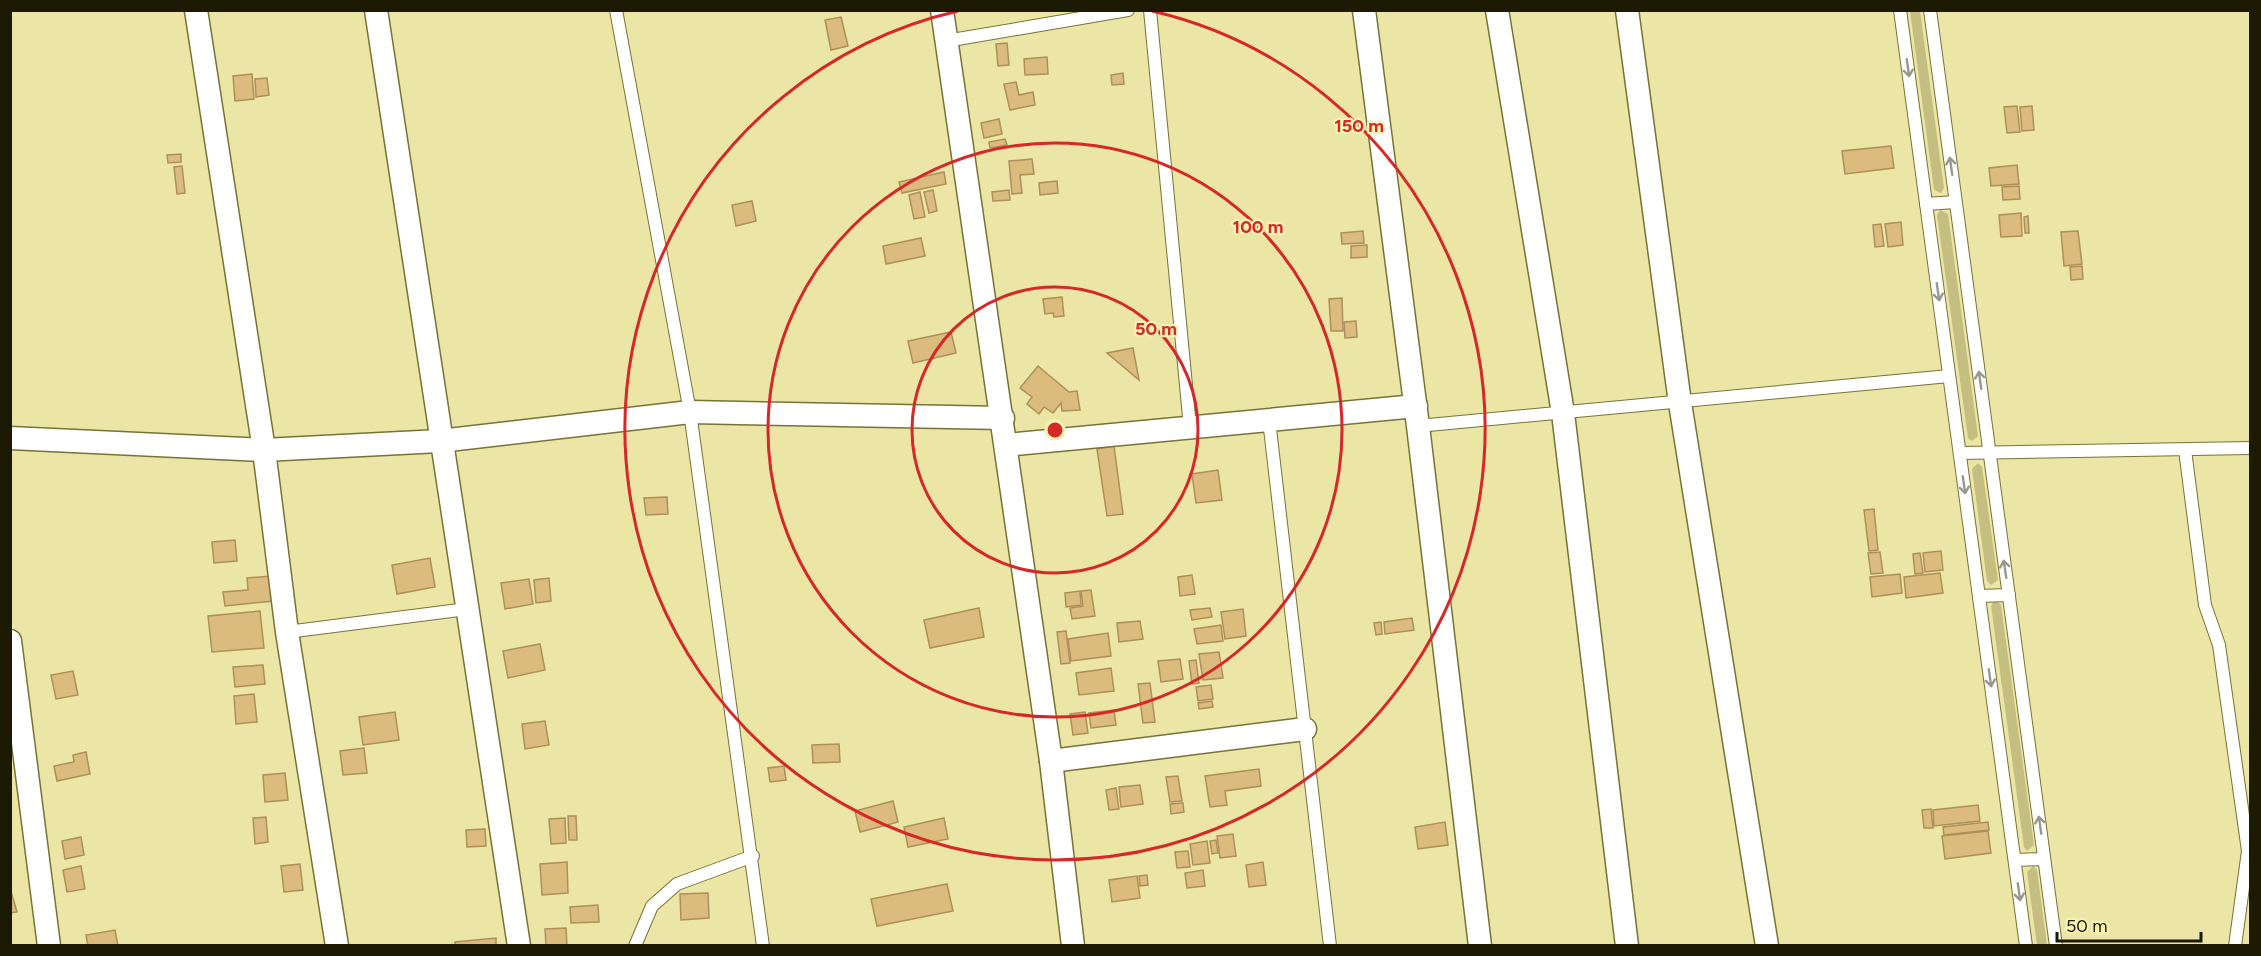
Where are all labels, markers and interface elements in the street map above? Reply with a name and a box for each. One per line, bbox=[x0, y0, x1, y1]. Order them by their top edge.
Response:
one-way arrow bbox=[1902, 58, 1913, 78]
text: 150 m bbox=[1334, 115, 1384, 137]
one-way arrow bbox=[1945, 156, 1956, 176]
text: 100 m bbox=[1233, 216, 1283, 238]
one-way arrow bbox=[1933, 281, 1944, 301]
text: 50 m bbox=[1135, 318, 1177, 340]
one-way arrow bbox=[1974, 370, 1985, 390]
centre of rings bbox=[1045, 420, 1065, 440]
one-way arrow bbox=[1959, 475, 1970, 495]
one-way arrow bbox=[2000, 560, 2011, 580]
one-way arrow bbox=[1985, 668, 1996, 688]
one-way arrow bbox=[2034, 816, 2045, 835]
one-way arrow bbox=[2014, 882, 2025, 902]
scale bar bbox=[2057, 905, 2201, 943]
text: 50 m bbox=[2066, 915, 2108, 937]

